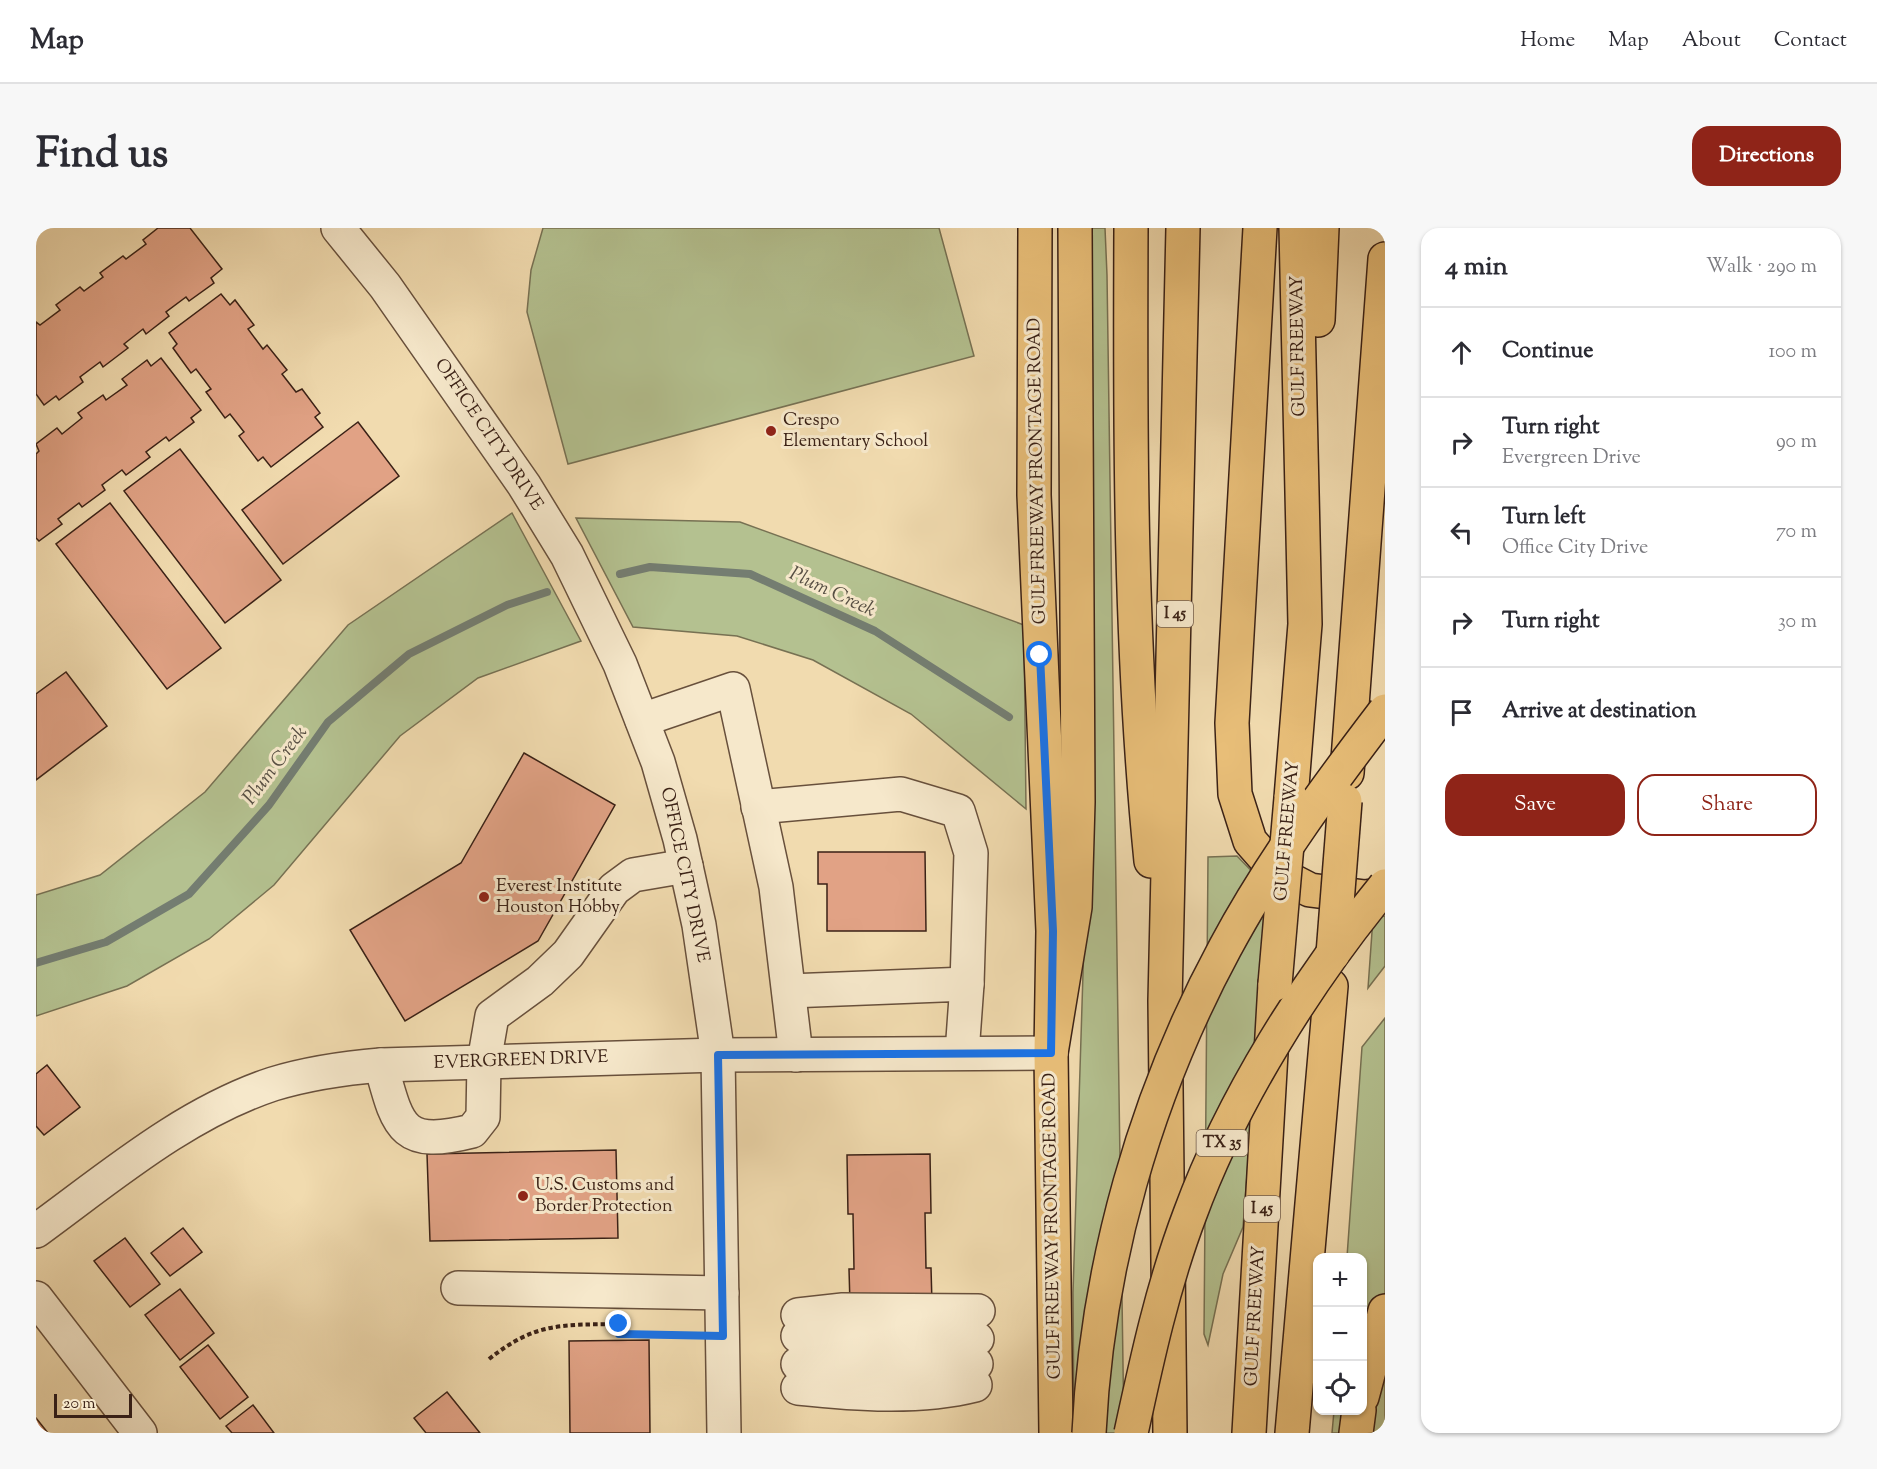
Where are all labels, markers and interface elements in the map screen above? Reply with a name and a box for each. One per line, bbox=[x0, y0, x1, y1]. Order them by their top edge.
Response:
text: Map bbox=[30, 21, 84, 61]
text: Home bbox=[1520, 26, 1575, 56]
text: Map bbox=[1608, 26, 1649, 56]
text: About bbox=[1682, 26, 1741, 56]
text: Contact bbox=[1774, 26, 1847, 56]
text: Find us bbox=[36, 126, 168, 186]
button: Directions bbox=[1692, 126, 1841, 186]
text: 4 min bbox=[1445, 249, 1508, 286]
text: Walk · 290 m bbox=[1706, 253, 1817, 282]
street label: GULF FREEWAY bbox=[1285, 275, 1313, 417]
street label: GULF FREEWAY FRONTAGE ROAD bbox=[1022, 318, 1054, 624]
icon: ahead bbox=[1445, 336, 1478, 369]
text: Continue bbox=[1502, 336, 1593, 368]
text: 100 m bbox=[1768, 338, 1817, 367]
street label: OFFICE CITY DRIVE bbox=[427, 354, 549, 516]
place label: Crespo Elementary School bbox=[783, 408, 928, 455]
text: Turn right bbox=[1502, 412, 1599, 444]
marker: Crespo Elementary School bbox=[764, 424, 778, 438]
icon: right bbox=[1445, 426, 1478, 459]
text: 90 m bbox=[1776, 428, 1817, 457]
text: Evergreen Drive bbox=[1502, 444, 1641, 473]
text: Turn left bbox=[1502, 502, 1585, 534]
icon: left bbox=[1445, 516, 1478, 549]
text: 70 m bbox=[1776, 518, 1817, 547]
text: Office City Drive bbox=[1502, 534, 1648, 563]
water label: Plum Creek bbox=[784, 560, 880, 626]
road number: I 45 bbox=[1157, 601, 1193, 627]
icon: right bbox=[1445, 606, 1478, 639]
text: Turn right bbox=[1502, 606, 1599, 638]
text: 30 m bbox=[1778, 608, 1817, 637]
route start bbox=[1026, 641, 1052, 667]
icon: arrive bbox=[1445, 696, 1478, 729]
text: Arrive at destination bbox=[1502, 696, 1697, 728]
water label: Plum Creek bbox=[237, 720, 315, 812]
street label: GULF FREEWAY bbox=[1269, 759, 1307, 902]
button: Save bbox=[1445, 774, 1625, 836]
button: Share bbox=[1637, 774, 1817, 836]
street label: OFFICE CITY DRIVE bbox=[653, 785, 715, 965]
place label: Everest Institute Houston Hobby bbox=[496, 874, 622, 921]
marker: Everest Institute Houston Hobby bbox=[477, 890, 491, 904]
street label: EVERGREEN DRIVE bbox=[433, 1045, 609, 1077]
street label: GULF FREEWAY FRONTAGE ROAD bbox=[1037, 1073, 1069, 1379]
road number: TX 35 bbox=[1196, 1130, 1248, 1156]
place label: U.S. Customs and Border Protection bbox=[535, 1173, 674, 1220]
marker: U.S. Customs and Border Protection bbox=[516, 1189, 530, 1203]
road number: I 45 bbox=[1244, 1196, 1280, 1222]
street label: GULF FREEWAY bbox=[1239, 1245, 1273, 1387]
map controls bbox=[1313, 1253, 1367, 1415]
button: + bbox=[1313, 1253, 1367, 1307]
button: − bbox=[1313, 1307, 1367, 1361]
route end bbox=[605, 1310, 631, 1336]
button: locate bbox=[1313, 1361, 1367, 1415]
scale bar bbox=[54, 1391, 132, 1418]
text: 20 m bbox=[63, 1393, 96, 1416]

